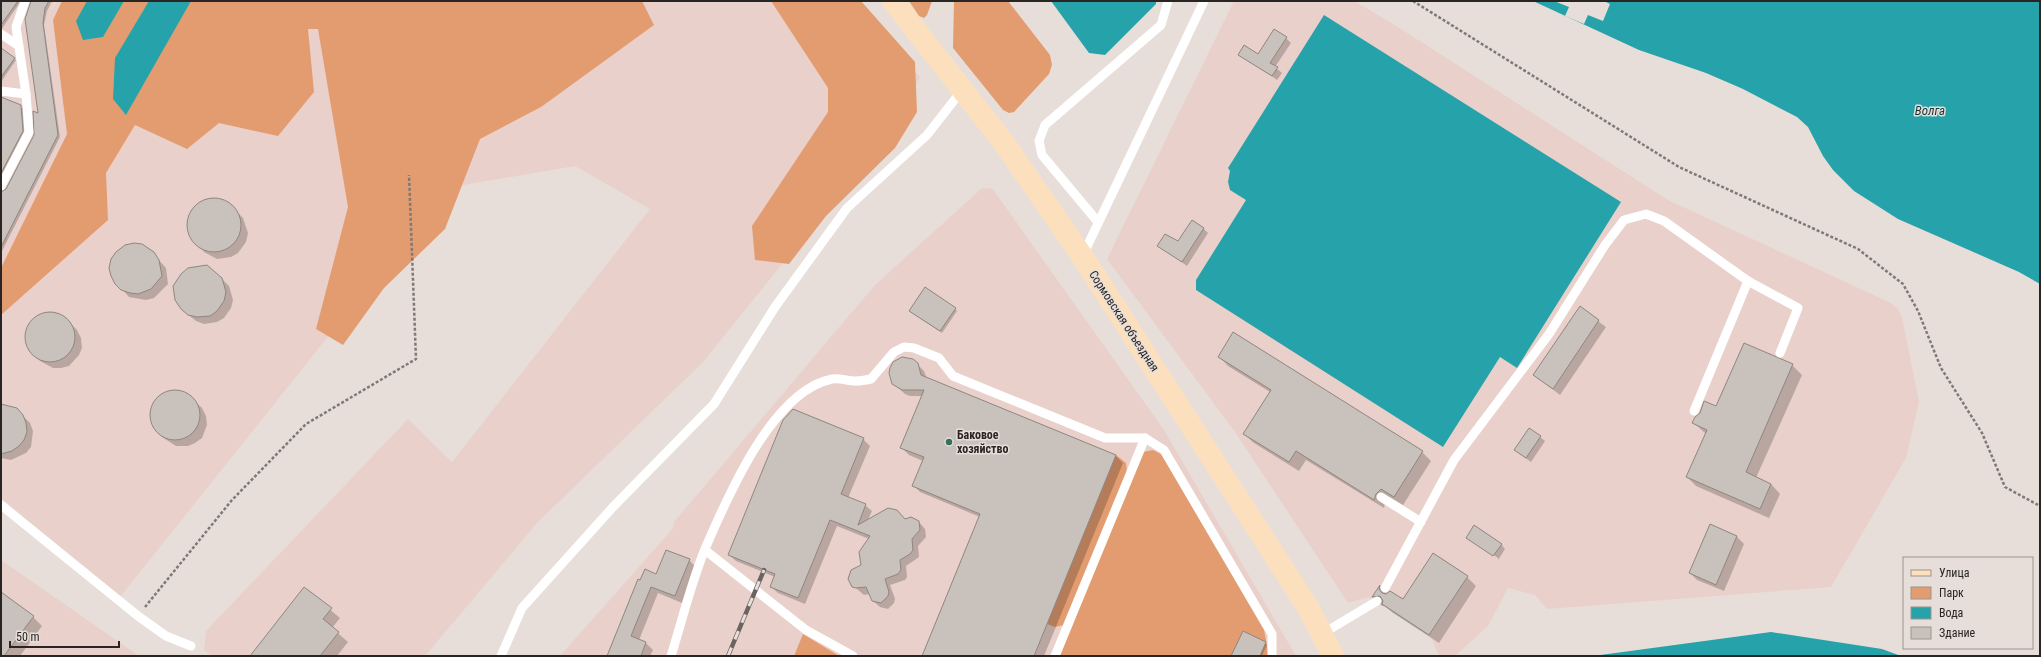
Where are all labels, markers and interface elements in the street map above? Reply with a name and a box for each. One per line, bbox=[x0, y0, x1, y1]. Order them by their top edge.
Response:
water label: Волга bbox=[1915, 103, 1945, 118]
street label: Сормовская объездная bbox=[1086, 268, 1162, 374]
place label: Баковое хозяйство bbox=[957, 428, 1008, 456]
marker: Баковое хозяйство bbox=[944, 437, 954, 447]
legend bbox=[1903, 557, 2033, 649]
text: Улица bbox=[1939, 566, 1970, 580]
text: Парк bbox=[1939, 586, 1964, 600]
text: Вода bbox=[1939, 606, 1964, 620]
scale bar bbox=[10, 623, 119, 649]
text: Здание bbox=[1939, 626, 1976, 640]
text: 50 m bbox=[16, 630, 40, 644]

